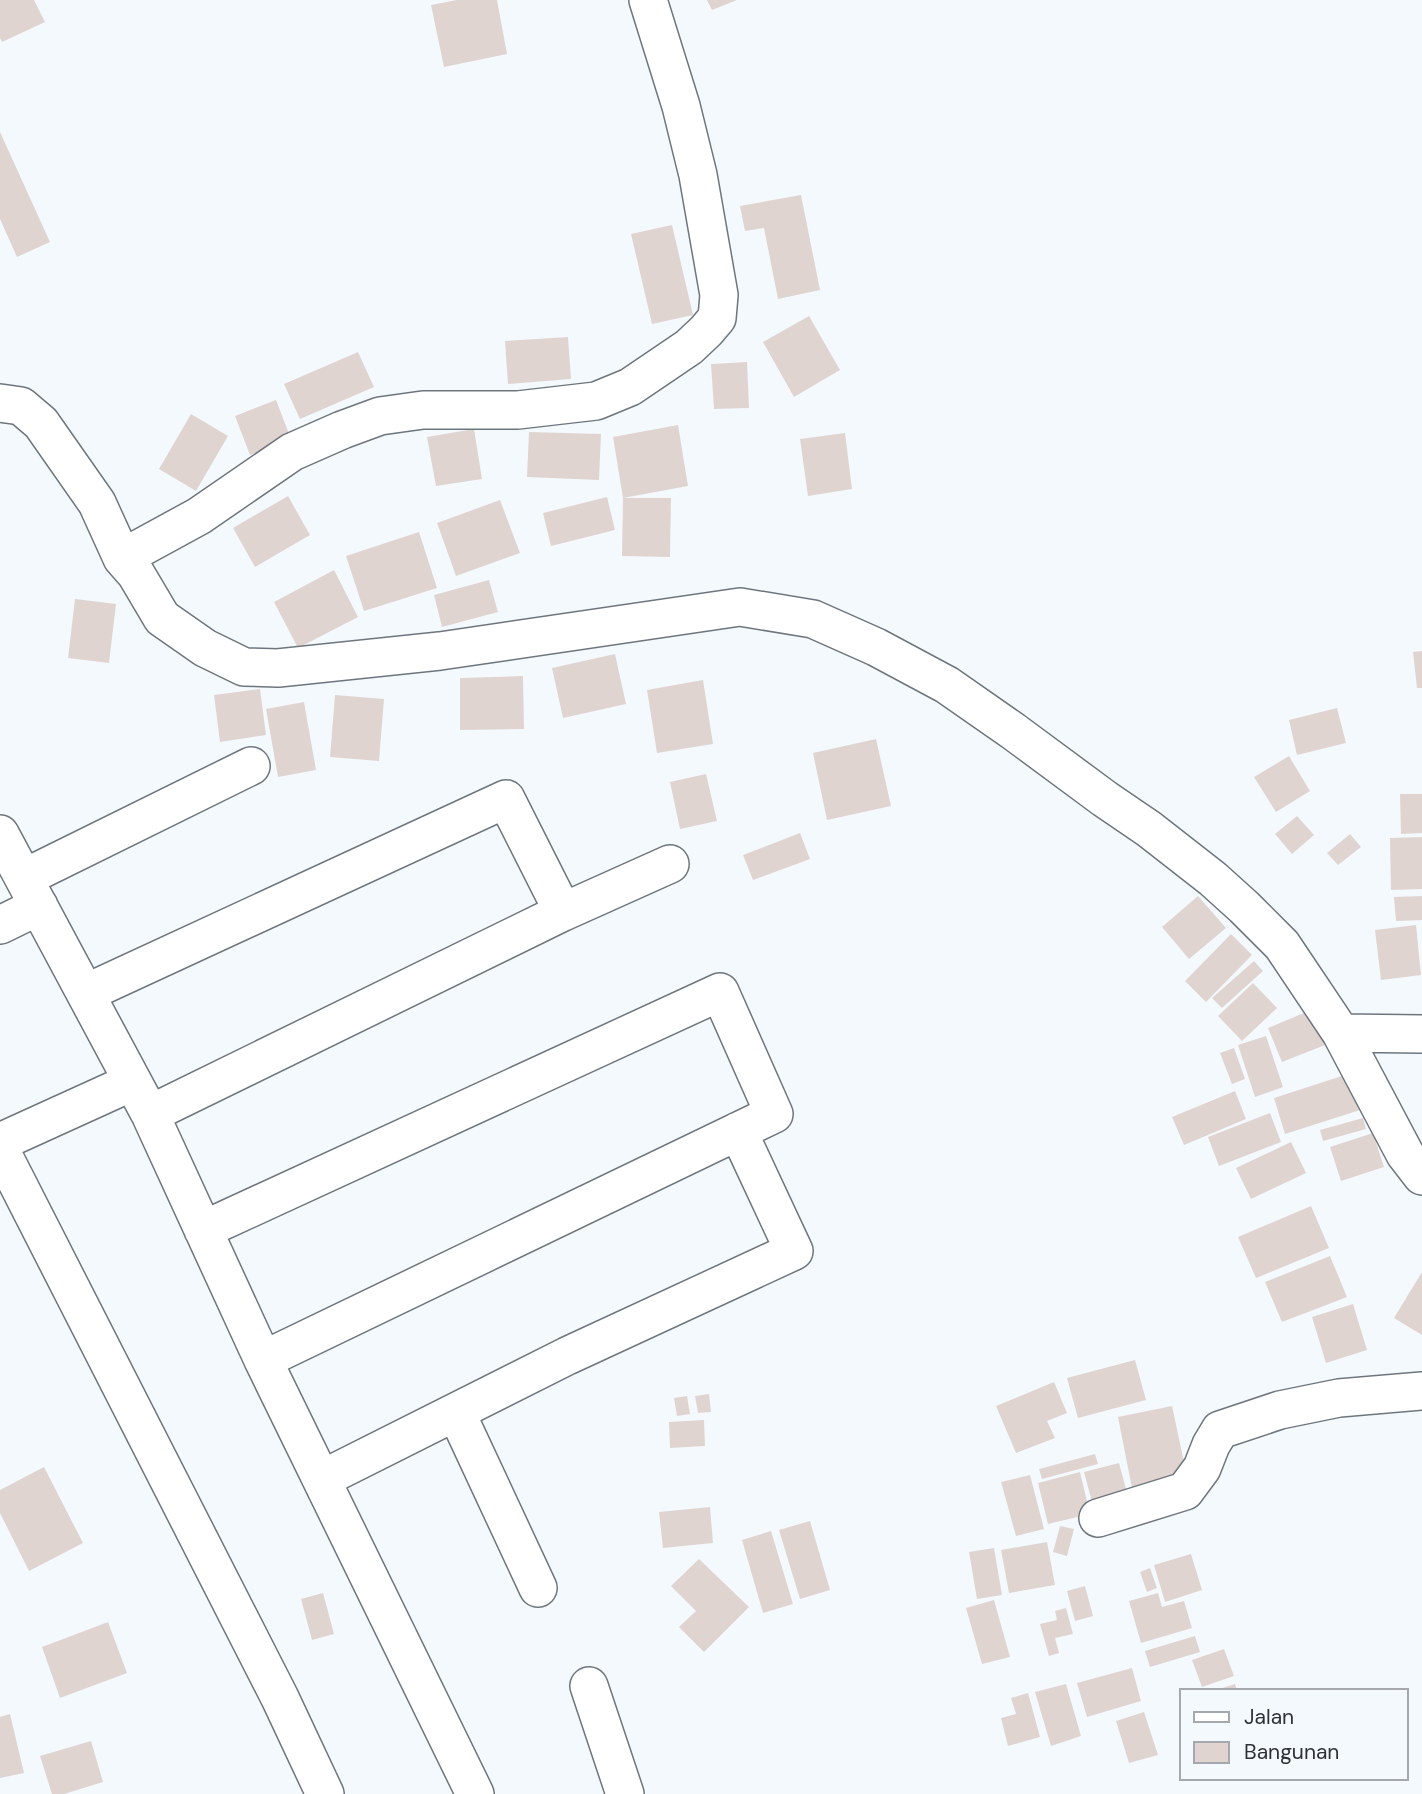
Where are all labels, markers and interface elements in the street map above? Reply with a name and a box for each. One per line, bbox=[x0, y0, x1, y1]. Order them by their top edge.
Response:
legend bbox=[1180, 1689, 1408, 1780]
text: Jalan bbox=[1244, 1703, 1294, 1731]
text: Bangunan bbox=[1244, 1738, 1339, 1766]

